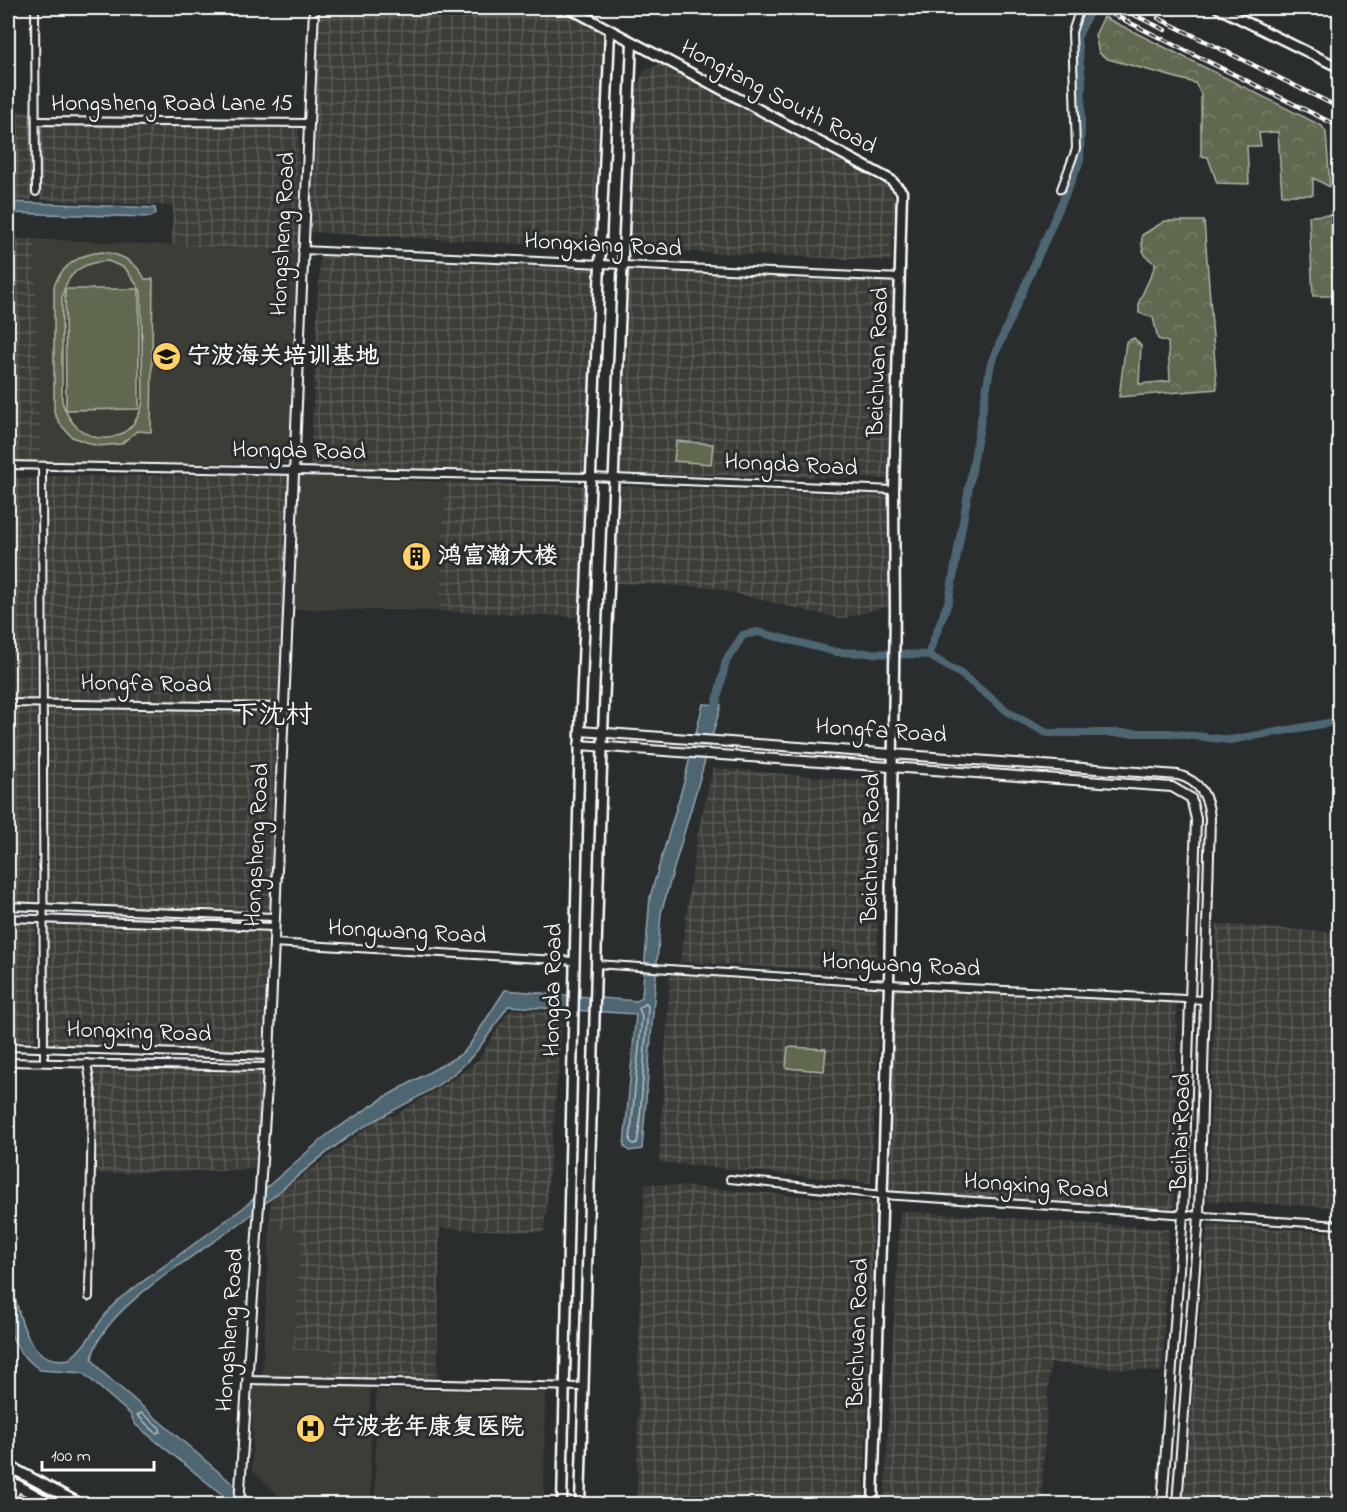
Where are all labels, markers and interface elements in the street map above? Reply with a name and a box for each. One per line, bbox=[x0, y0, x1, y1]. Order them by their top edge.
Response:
street label: Hongtang South Road bbox=[674, 31, 883, 165]
street label: Hongsheng Road Lane 15 bbox=[51, 87, 293, 122]
street label: Hongsheng Road bbox=[262, 151, 306, 317]
street label: Hongxiang Road bbox=[523, 224, 683, 268]
street label: Beichuan Road bbox=[859, 286, 899, 439]
place label: 宁波海关培训基地 bbox=[187, 340, 379, 375]
school or university icon: 宁波海关培训基地 bbox=[150, 341, 182, 373]
street label: Hongda Road bbox=[232, 433, 367, 471]
street label: Hongda Road bbox=[723, 445, 859, 487]
place label: 鸿富瀚大楼 bbox=[438, 540, 558, 575]
building icon: 鸿富瀚大楼 bbox=[401, 541, 433, 573]
street label: Hongfa Road bbox=[80, 666, 212, 704]
district label: 下沈村 bbox=[232, 697, 313, 736]
street label: Hongfa Road bbox=[814, 710, 948, 754]
street label: Hongsheng Road bbox=[236, 762, 280, 928]
street label: Beichuan Road bbox=[853, 772, 891, 924]
street label: Hongwang Road bbox=[327, 911, 488, 955]
street label: Hongda Road bbox=[535, 922, 573, 1057]
street label: Hongwang Road bbox=[821, 944, 982, 988]
street label: Hongxing Road bbox=[66, 1013, 213, 1053]
street label: Beihai Road bbox=[1162, 1072, 1202, 1193]
street label: Hongxing Road bbox=[962, 1164, 1110, 1210]
street label: Hongsheng Road bbox=[208, 1246, 254, 1413]
street label: Beichuan Road bbox=[839, 1257, 879, 1410]
place label: 宁波老年康复医院 bbox=[332, 1411, 524, 1446]
hospital icon: 宁波老年康复医院 bbox=[295, 1412, 327, 1444]
scale bar bbox=[42, 1434, 154, 1472]
text: 100 m bbox=[51, 1444, 91, 1470]

